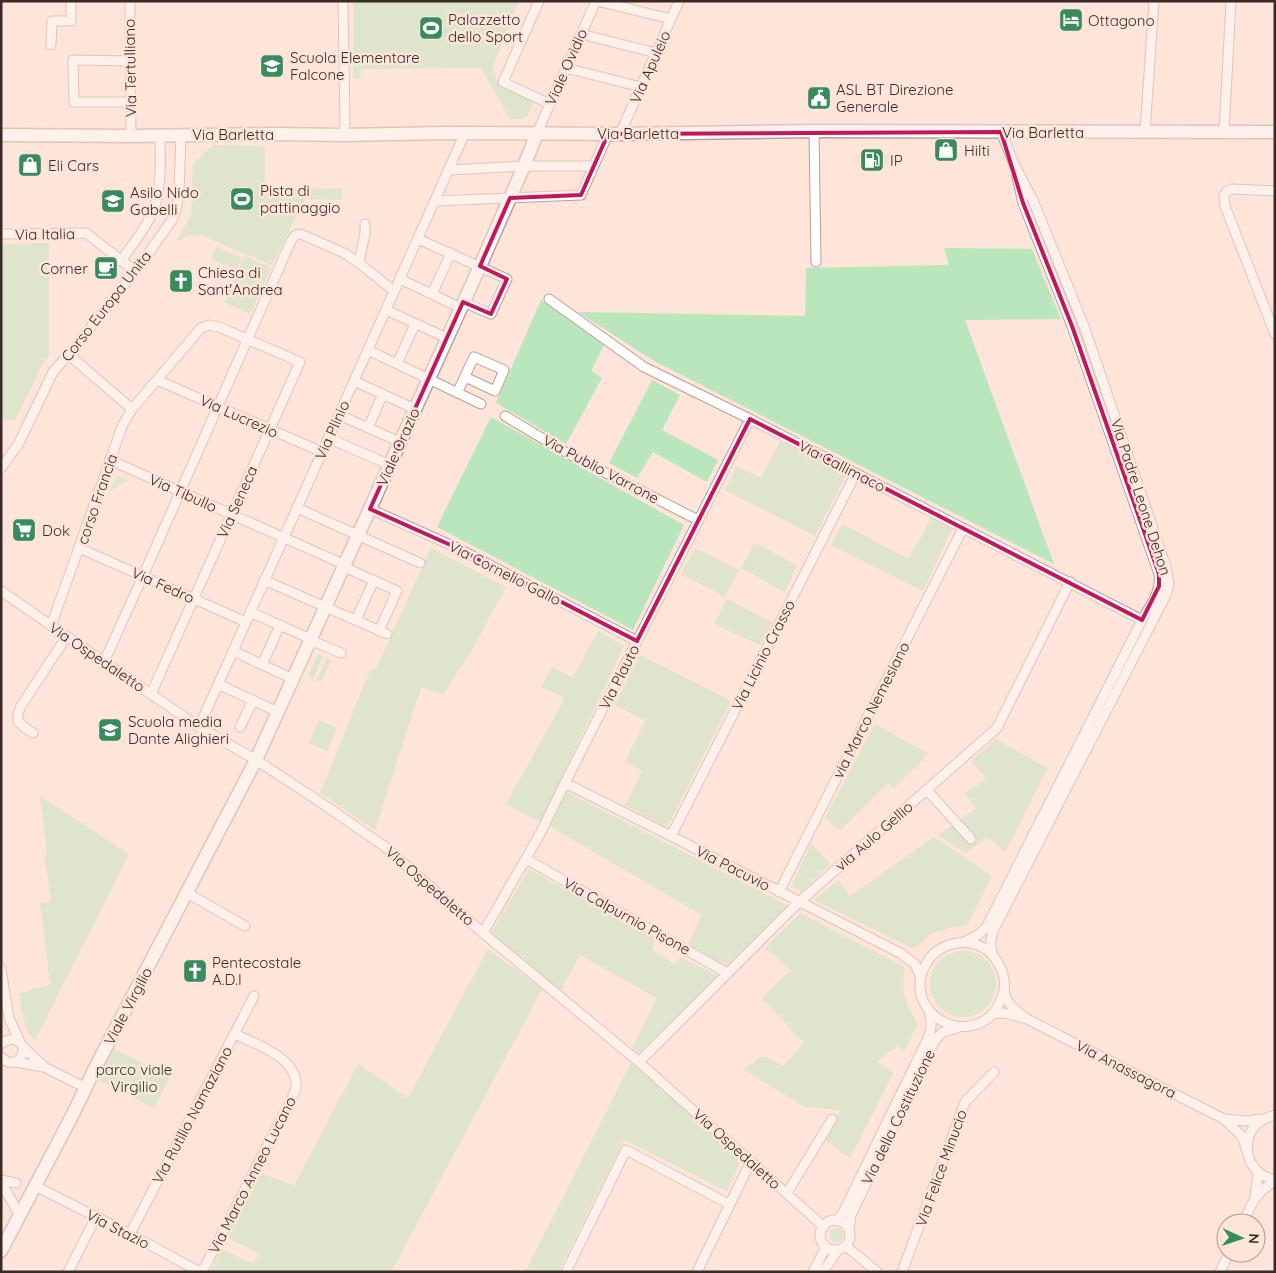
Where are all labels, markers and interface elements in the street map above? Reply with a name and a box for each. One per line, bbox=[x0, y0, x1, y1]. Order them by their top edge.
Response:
hotel icon: Ottagono bbox=[1058, 7, 1084, 33]
place label: Palazzetto dello Sport bbox=[448, 10, 523, 46]
place label: Ottagono bbox=[1088, 11, 1155, 30]
sports icon: Palazzetto dello Sport bbox=[418, 15, 444, 41]
street label: Via Tertulliano bbox=[120, 19, 140, 117]
street label: Viale Ovidio bbox=[541, 26, 591, 108]
street label: Via Apuleio bbox=[626, 28, 674, 106]
place label: Scuola Elementare Falcone bbox=[290, 48, 420, 84]
school or university icon: Scuola Elementare Falcone bbox=[259, 53, 285, 79]
place label: ASL BT Direzione Generale bbox=[836, 80, 953, 116]
public building icon: ASL BT Direzione Generale bbox=[806, 85, 832, 111]
street label: Via Barletta bbox=[1002, 123, 1084, 142]
street label: Via Barletta bbox=[597, 124, 679, 143]
street label: Via Barletta bbox=[192, 125, 274, 144]
shop icon: Hilti bbox=[933, 137, 959, 163]
place label: Hilti bbox=[964, 141, 990, 160]
fuel station icon: IP bbox=[859, 147, 885, 173]
place label: IP bbox=[890, 151, 903, 170]
shop icon: Eli Cars bbox=[17, 152, 43, 178]
place label: Eli Cars bbox=[48, 156, 99, 175]
place label: Pista di pattinaggio bbox=[260, 181, 340, 217]
place label: Asilo Nido Gabelli bbox=[130, 183, 199, 219]
sports icon: Pista di pattinaggio bbox=[229, 186, 255, 212]
school or university icon: Asilo Nido Gabelli bbox=[100, 188, 126, 214]
street label: Via Italia bbox=[15, 224, 75, 244]
street label: Corso Europa Unita bbox=[57, 247, 155, 365]
cafe icon: Corner bbox=[93, 255, 119, 281]
place label: Corner bbox=[40, 259, 88, 278]
place label: Chiesa di Sant'Andrea bbox=[198, 263, 283, 299]
church icon: Chiesa di Sant'Andrea bbox=[168, 268, 194, 294]
street label: Via Lucrezio bbox=[197, 390, 281, 442]
street label: Via Plinio bbox=[311, 397, 353, 463]
street label: Viale Orazio bbox=[372, 405, 424, 489]
street label: Via Padre Leone Dehon bbox=[1107, 416, 1175, 578]
street label: Via Publio Varrone bbox=[540, 430, 662, 508]
street label: Via Callimaco bbox=[795, 436, 889, 496]
street label: corso Francia bbox=[73, 451, 121, 547]
street label: Via Seneca bbox=[213, 463, 261, 541]
street label: Via Tibullo bbox=[146, 470, 220, 516]
supermarket icon: Dok bbox=[11, 517, 37, 543]
place label: Dok bbox=[42, 521, 70, 540]
street label: Via Cornelio Gallo bbox=[446, 537, 564, 609]
street label: Via Fedro bbox=[129, 563, 197, 607]
street label: Via Licinio Crasso bbox=[727, 597, 799, 713]
street label: Via Ospedaletto bbox=[45, 618, 149, 696]
street label: via Marco Nemesiano bbox=[828, 638, 914, 782]
street label: Via Plauto bbox=[595, 641, 643, 713]
place label: Scuola media Dante Alighieri bbox=[128, 712, 229, 748]
school or university icon: Scuola media Dante Alighieri bbox=[97, 717, 123, 743]
street label: via Aulo Gellio bbox=[831, 797, 917, 875]
street label: Via Pacuvio bbox=[693, 841, 773, 895]
street label: Via Ospedaletto bbox=[382, 842, 478, 930]
street label: Via Calpurnio Pisone bbox=[560, 873, 694, 959]
place label: Pentecostale A.D.I bbox=[212, 953, 301, 989]
church icon: Pentecostale A.D.I bbox=[182, 958, 208, 984]
street label: Viale Virgilio bbox=[100, 964, 156, 1048]
street label: Via Anassagora bbox=[1073, 1036, 1179, 1102]
street label: Via Rutilio Namaziano bbox=[148, 1043, 236, 1187]
street label: Via della Costituzione bbox=[857, 1046, 939, 1188]
park label: parco viale Virgilio bbox=[96, 1060, 172, 1096]
street label: Via Marco Anneo Lucano bbox=[204, 1093, 300, 1257]
street label: Via Ospedaletto bbox=[689, 1105, 785, 1193]
street label: Via Felice Minucio bbox=[911, 1107, 971, 1229]
street label: Via Stazio bbox=[83, 1205, 153, 1253]
north arrow bbox=[1216, 1213, 1266, 1263]
text: N bbox=[1245, 1233, 1263, 1244]

